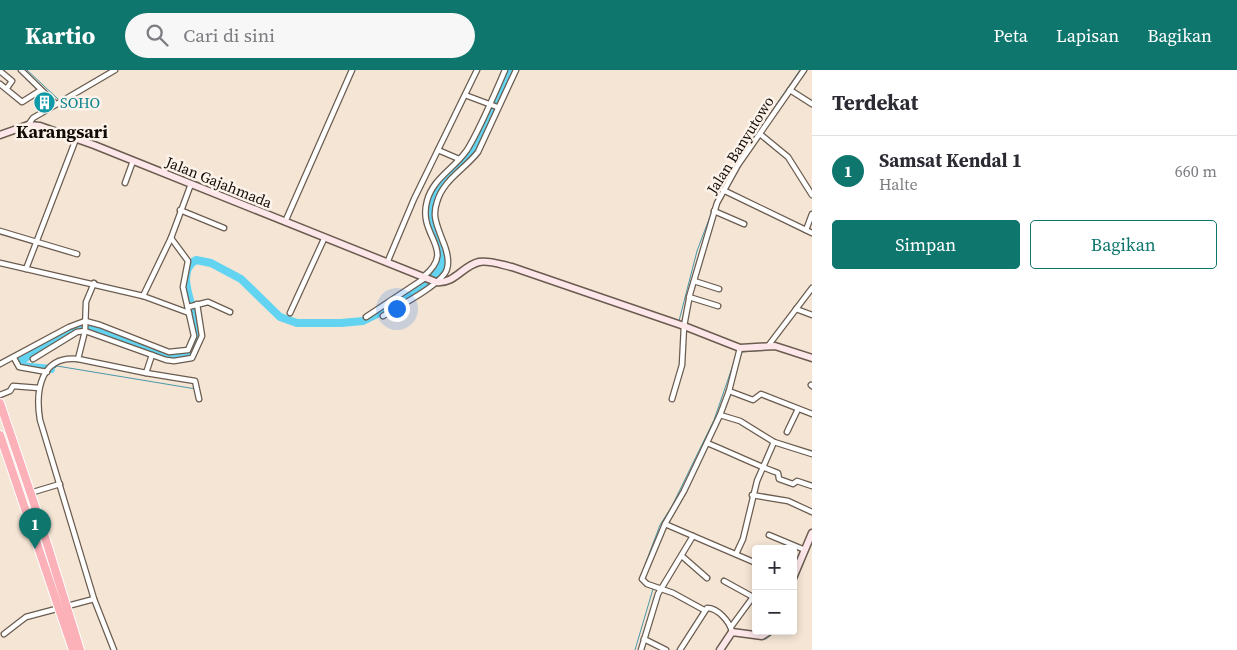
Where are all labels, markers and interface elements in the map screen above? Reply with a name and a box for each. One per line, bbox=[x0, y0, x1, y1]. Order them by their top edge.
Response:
search box bbox=[125, 13, 475, 58]
text: Kartio bbox=[25, 19, 95, 52]
icon: search bbox=[143, 21, 171, 49]
text: Cari di sini bbox=[183, 22, 275, 48]
text: Peta bbox=[994, 23, 1028, 48]
text: Lapisan bbox=[1056, 23, 1119, 48]
text: Bagikan bbox=[1147, 23, 1212, 48]
text: Terdekat bbox=[832, 88, 918, 117]
building icon: SOHO bbox=[32, 90, 56, 114]
place label: SOHO bbox=[60, 92, 100, 113]
street label: Jalan Banyutowo bbox=[701, 92, 779, 199]
district label: Karangsari bbox=[16, 119, 108, 144]
text: Samsat Kendal 1 bbox=[879, 147, 1022, 173]
street label: Jalan Gajahmada bbox=[162, 151, 276, 213]
text: 1 bbox=[844, 160, 852, 182]
text: 660 m bbox=[1175, 160, 1217, 182]
text: Halte bbox=[879, 173, 918, 195]
button: Simpan bbox=[832, 220, 1020, 269]
button: Bagikan bbox=[1030, 220, 1217, 269]
your location bbox=[384, 296, 410, 322]
pin: 1 bbox=[19, 508, 51, 549]
map controls bbox=[752, 545, 797, 635]
button: + bbox=[752, 545, 797, 590]
button: − bbox=[752, 590, 797, 635]

